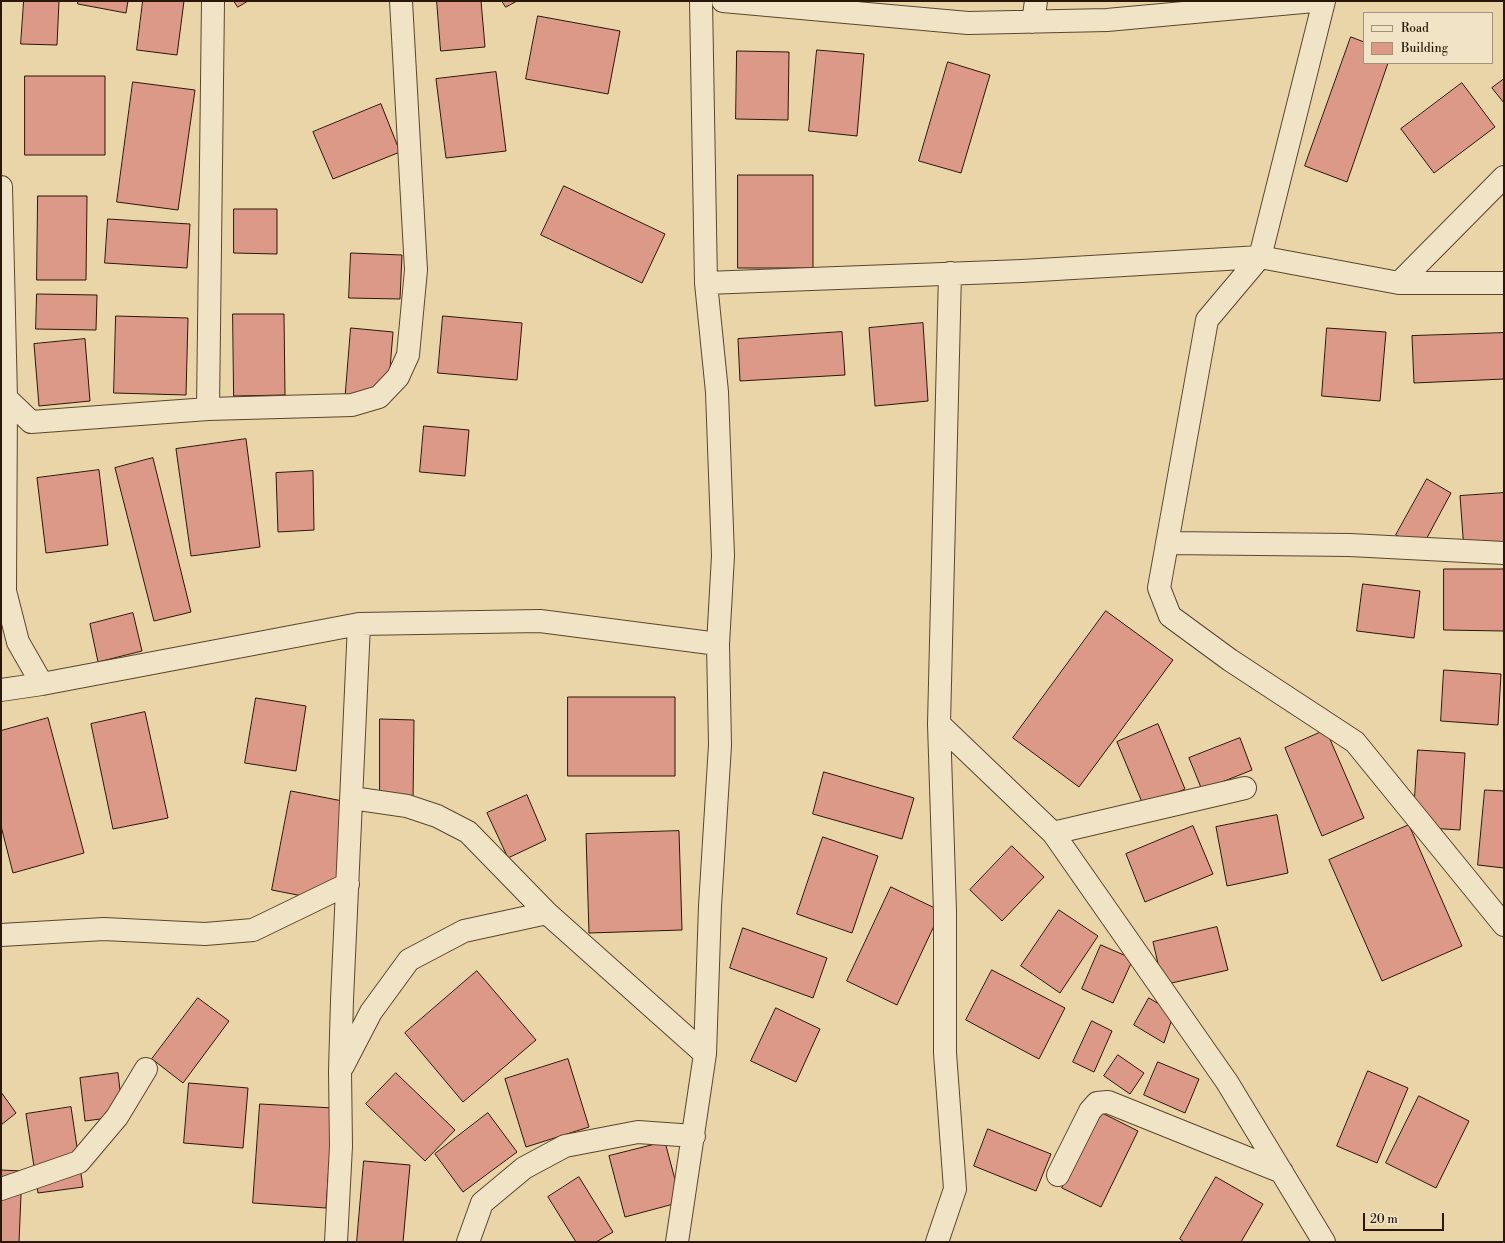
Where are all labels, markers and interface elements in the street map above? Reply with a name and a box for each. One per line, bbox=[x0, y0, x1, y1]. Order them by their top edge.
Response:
legend bbox=[1363, 12, 1493, 64]
text: Road bbox=[1401, 21, 1429, 36]
text: Building bbox=[1401, 41, 1448, 56]
scale bar bbox=[1365, 1205, 1446, 1231]
text: 20 m bbox=[1370, 1212, 1398, 1227]

